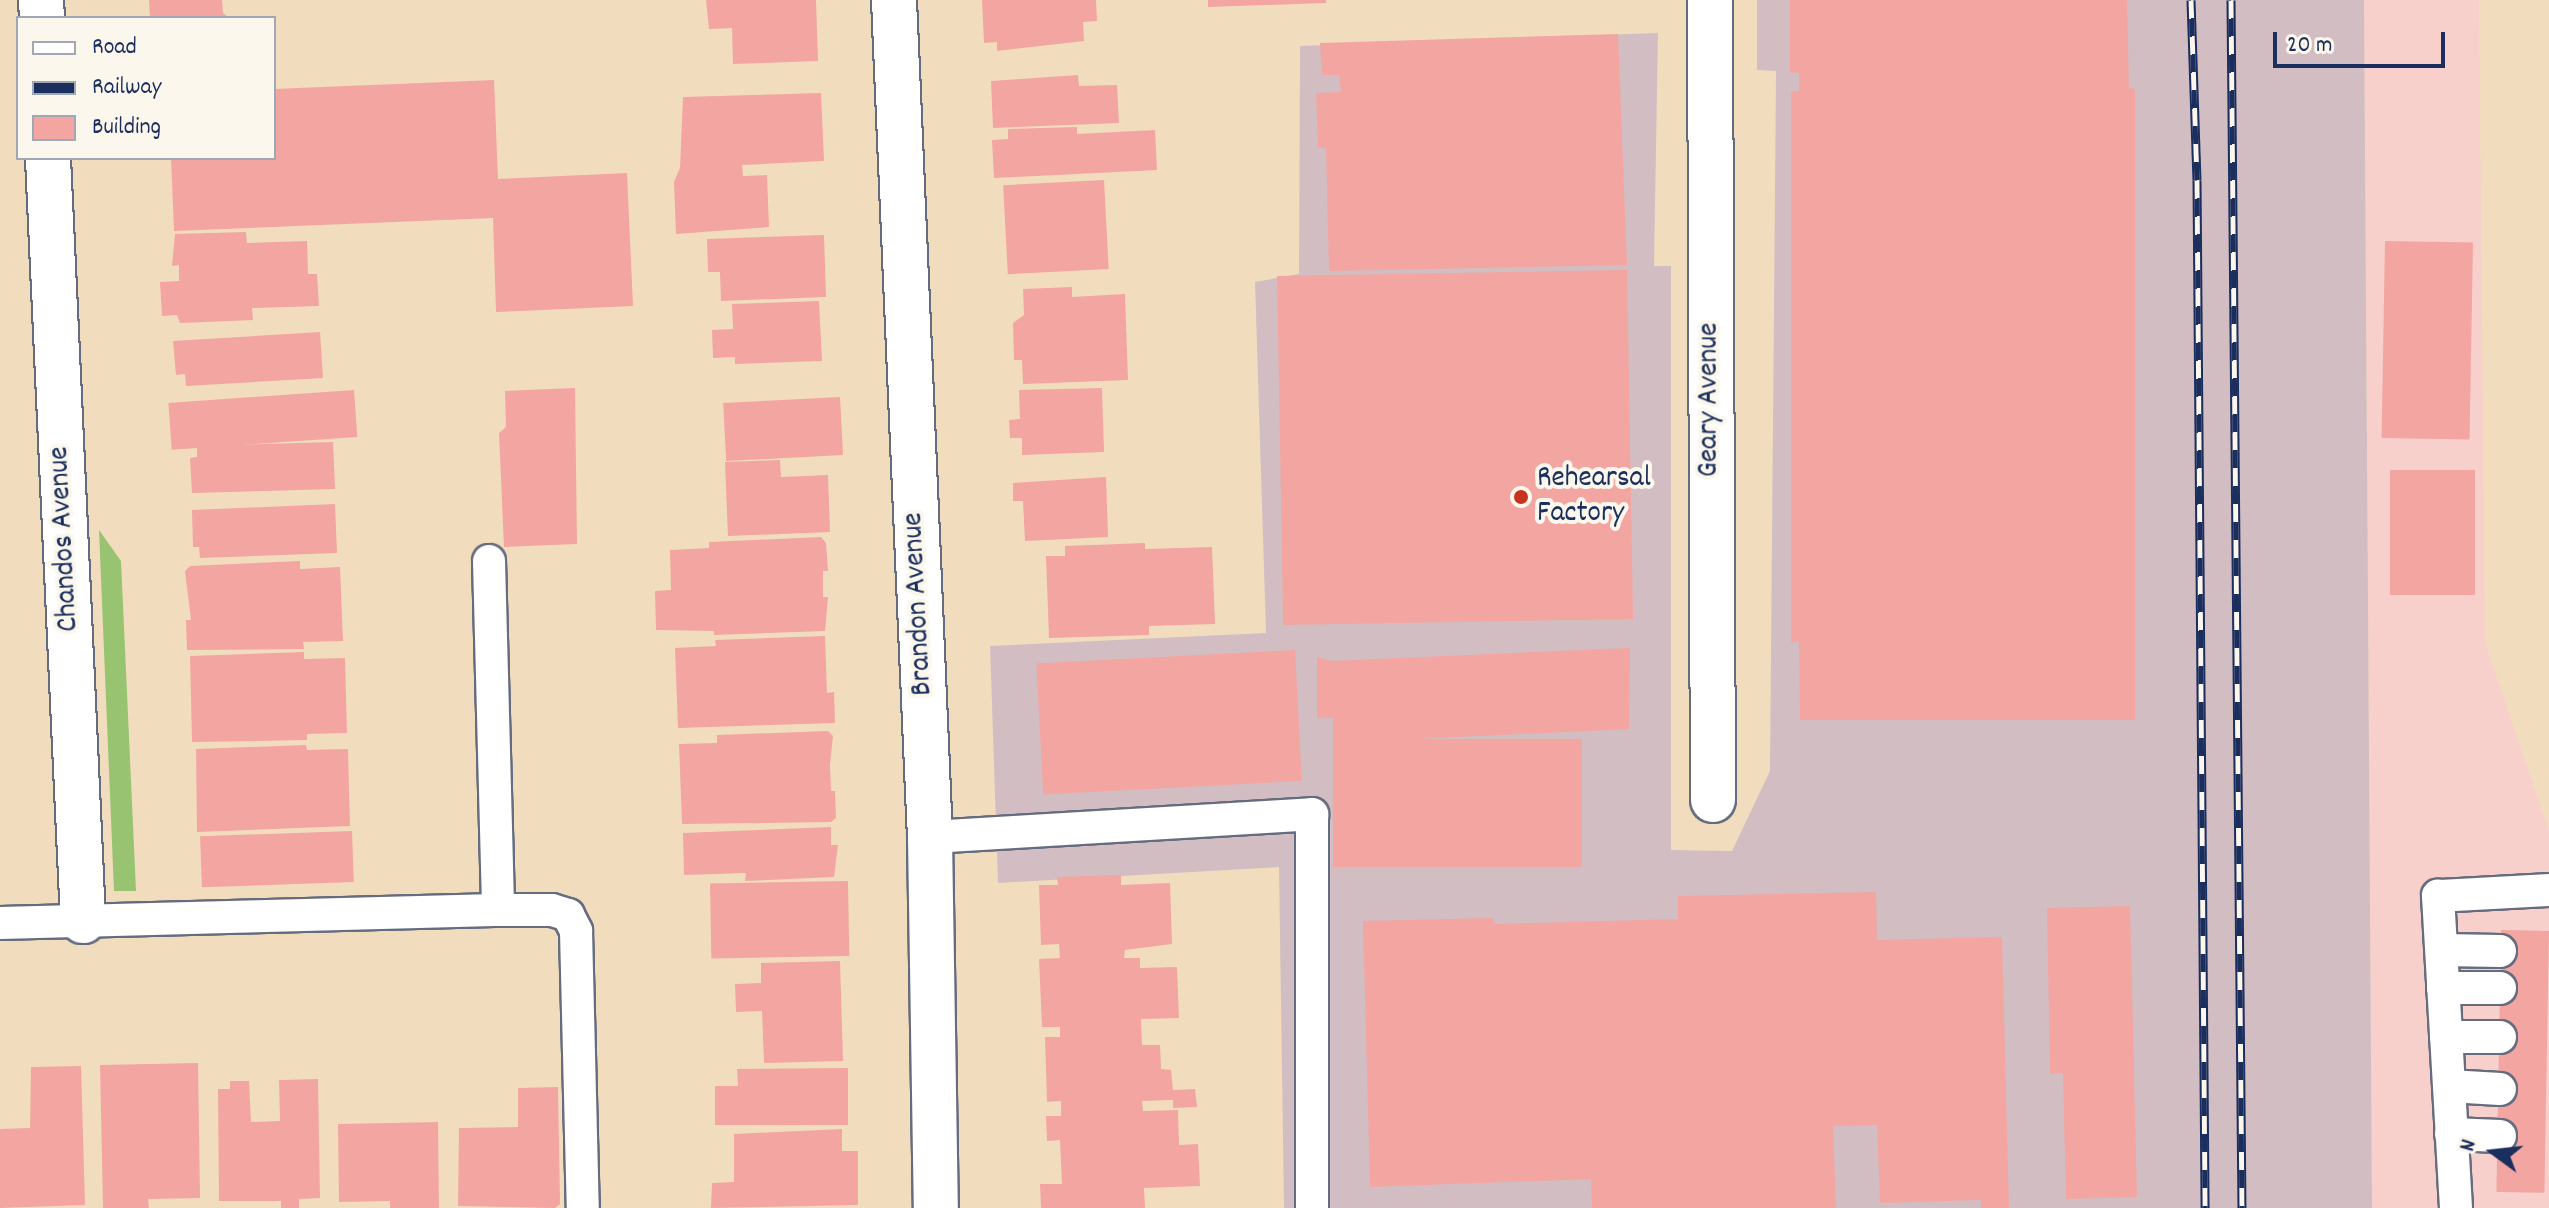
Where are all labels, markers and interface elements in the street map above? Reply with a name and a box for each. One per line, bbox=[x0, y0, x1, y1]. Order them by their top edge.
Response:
legend bbox=[16, 16, 276, 160]
scale bar bbox=[2277, 16, 2449, 66]
text: 20 m bbox=[2287, 29, 2333, 63]
text: Road bbox=[92, 31, 137, 65]
text: Railway bbox=[92, 71, 161, 105]
text: Building bbox=[92, 111, 161, 145]
street label: Geary Avenue bbox=[1693, 323, 1729, 477]
street label: Chandos Avenue bbox=[43, 445, 89, 633]
place label: Rehearsal Factory bbox=[1537, 462, 1651, 532]
marker: Rehearsal Factory bbox=[1512, 488, 1530, 506]
street label: Brandon Avenue bbox=[897, 511, 943, 697]
north arrow bbox=[2453, 1112, 2533, 1192]
text: N bbox=[2453, 1136, 2486, 1155]

